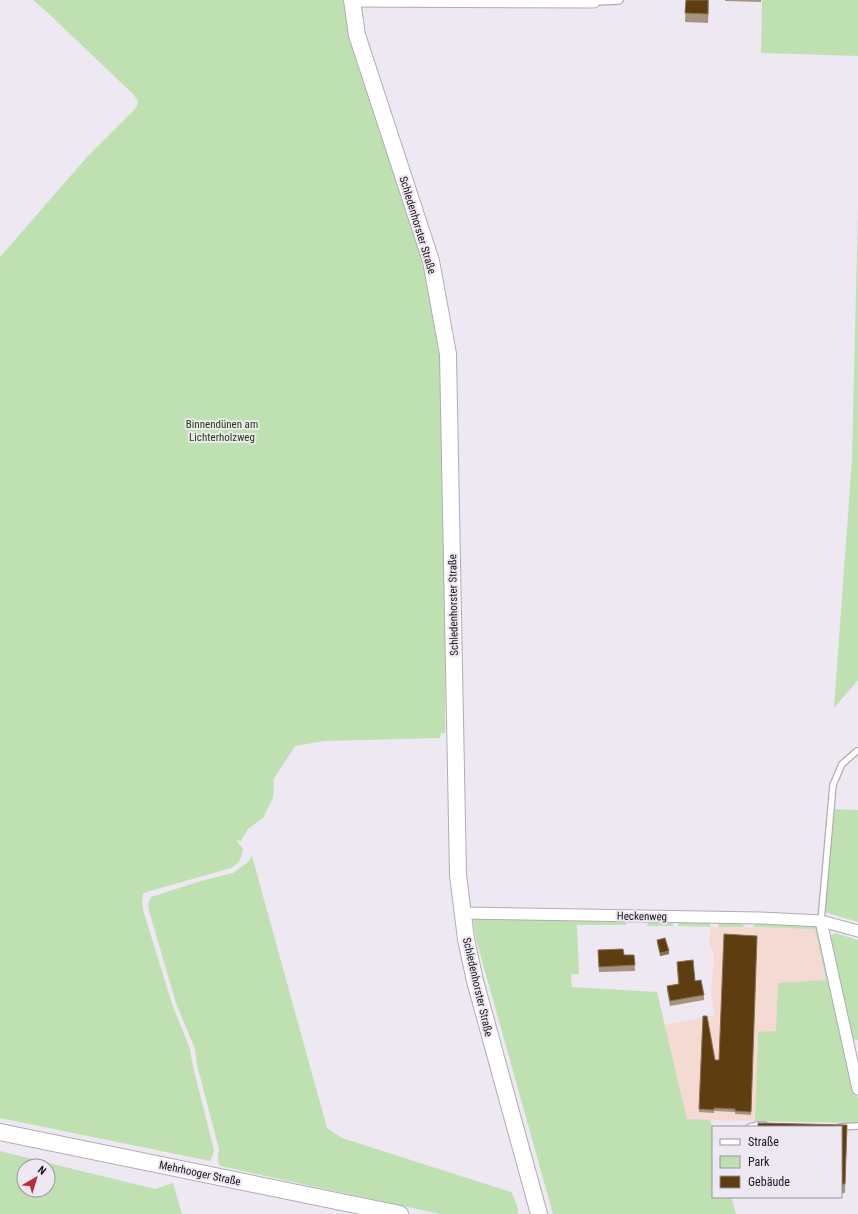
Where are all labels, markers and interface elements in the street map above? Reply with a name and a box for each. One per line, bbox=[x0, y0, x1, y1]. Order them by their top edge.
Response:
street label: Schledenhorster Straße bbox=[396, 175, 439, 276]
park label: Binnendünen am Lichterholzweg bbox=[186, 418, 258, 444]
street label: Schledenhorster Straße bbox=[446, 554, 461, 656]
street label: Heckenweg bbox=[617, 910, 667, 923]
street label: Schledenhorster Straße bbox=[460, 936, 495, 1038]
legend bbox=[712, 1126, 842, 1198]
text: Straße bbox=[748, 1135, 779, 1149]
text: Park bbox=[748, 1155, 770, 1169]
north arrow bbox=[16, 1158, 56, 1198]
street label: Mehrhooger Straße bbox=[158, 1158, 242, 1188]
text: N bbox=[35, 1163, 49, 1178]
text: Gebäude bbox=[748, 1175, 790, 1189]

